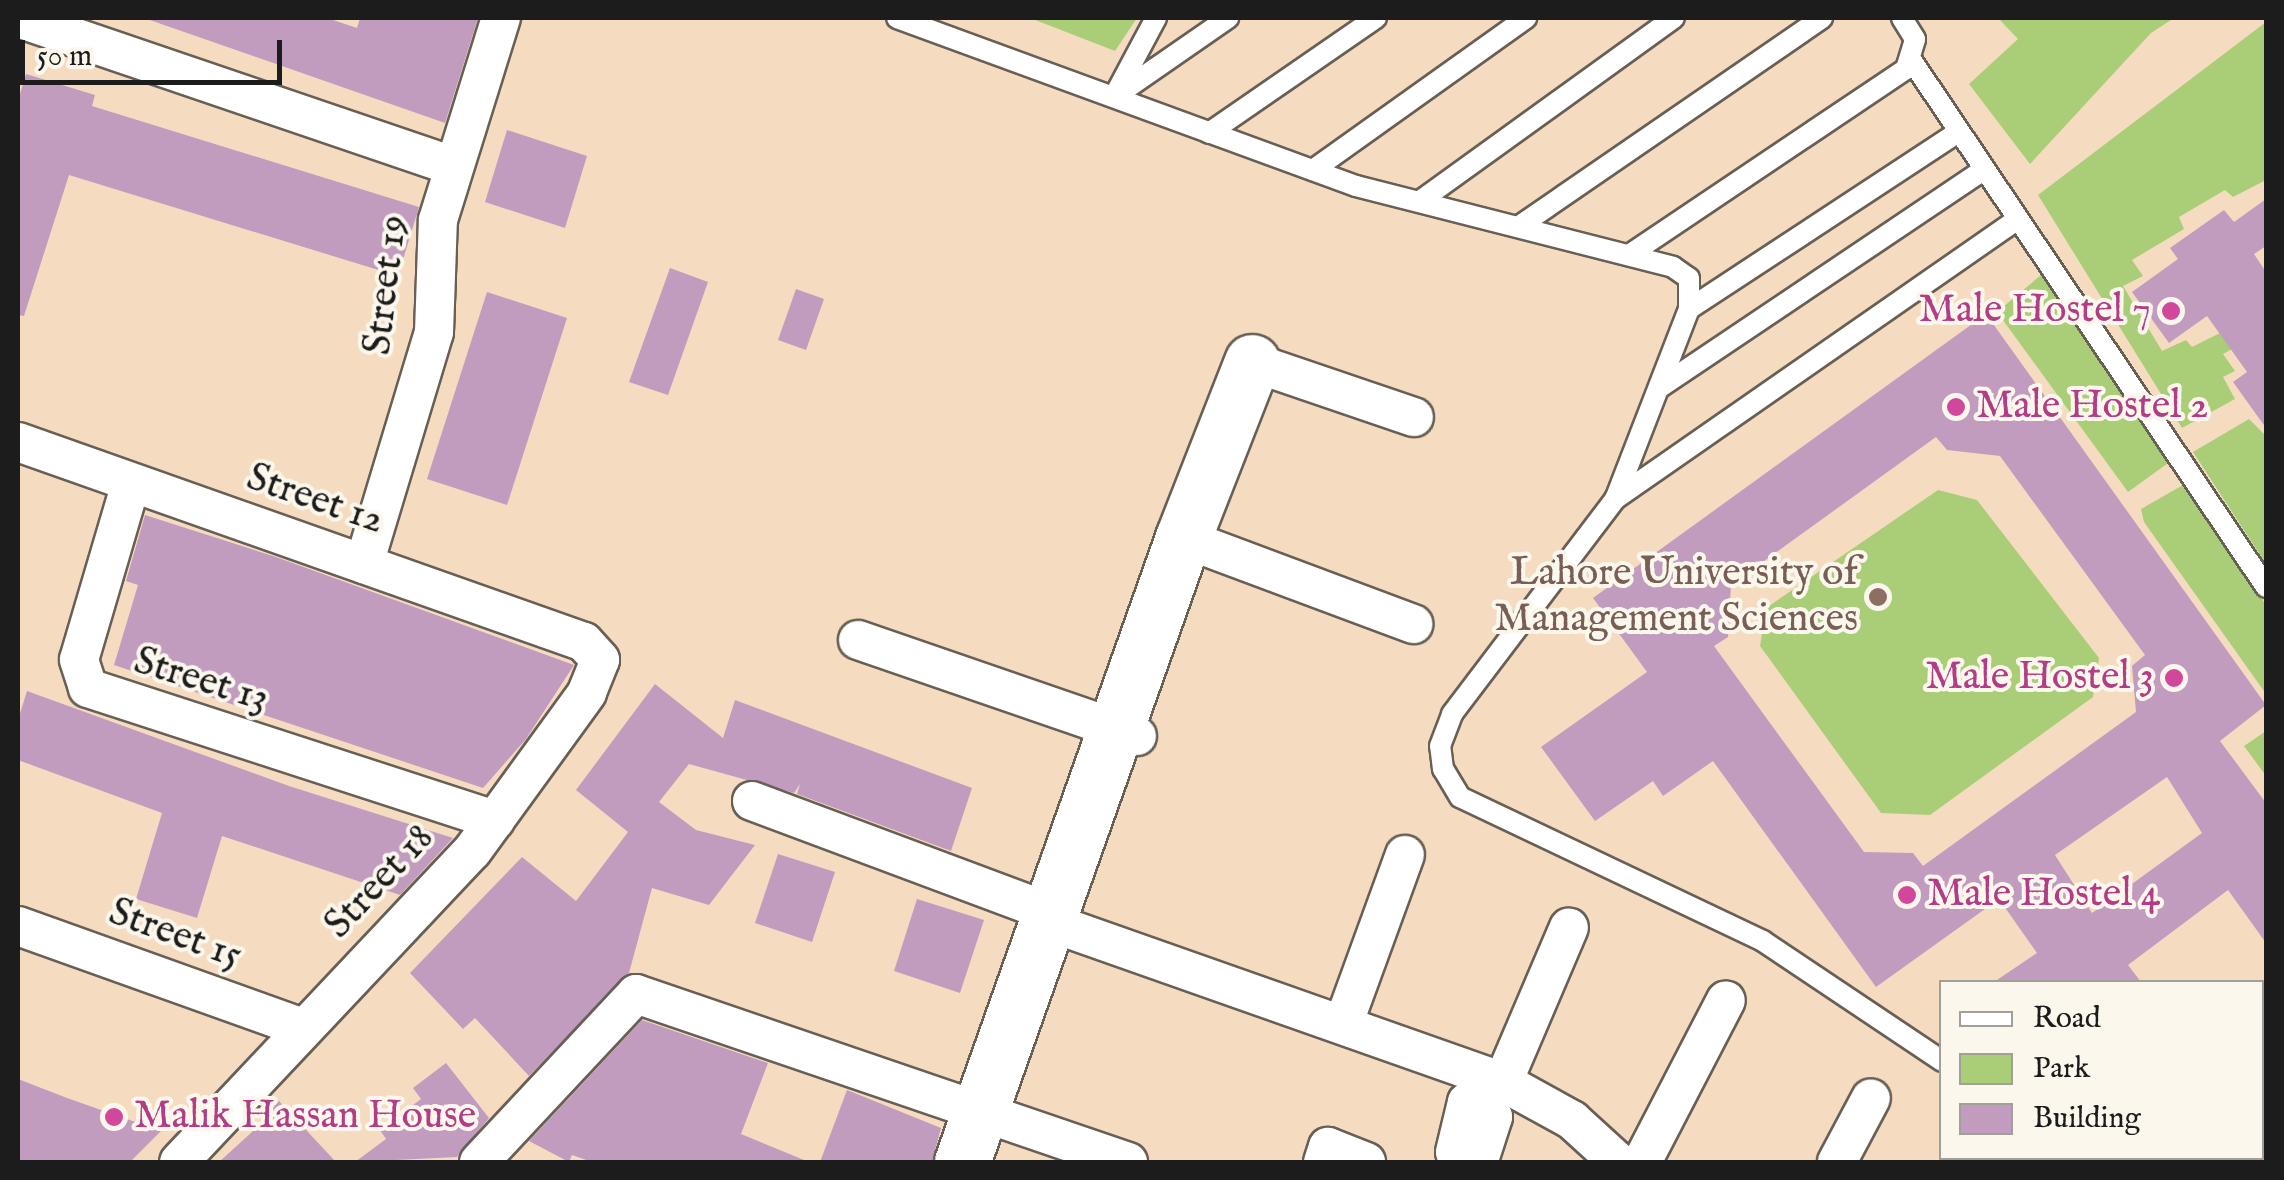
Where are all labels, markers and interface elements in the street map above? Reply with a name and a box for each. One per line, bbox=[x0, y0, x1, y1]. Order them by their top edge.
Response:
scale bar bbox=[25, 20, 288, 82]
text: 50 m bbox=[37, 38, 92, 76]
street label: Street 19 bbox=[355, 212, 419, 358]
place label: Male Hostel 7 bbox=[1918, 287, 2151, 335]
marker: Male Hostel 7 bbox=[2160, 300, 2182, 322]
place label: Male Hostel 2 bbox=[1976, 383, 2209, 431]
marker: Male Hostel 2 bbox=[1945, 396, 1967, 418]
street label: Street 12 bbox=[240, 454, 390, 546]
place label: Lahore University of Management Sciences bbox=[1494, 550, 1858, 644]
marker: Lahore University of Management Sciences bbox=[1867, 586, 1889, 608]
street label: Street 13 bbox=[128, 638, 274, 724]
place label: Male Hostel 3 bbox=[1925, 654, 2154, 702]
marker: Male Hostel 3 bbox=[2163, 667, 2185, 689]
street label: Street 18 bbox=[315, 815, 445, 949]
place label: Male Hostel 4 bbox=[1927, 871, 2160, 919]
marker: Male Hostel 4 bbox=[1896, 884, 1918, 906]
street label: Street 15 bbox=[102, 889, 248, 981]
legend bbox=[1939, 980, 2264, 1160]
text: Road bbox=[2033, 1000, 2101, 1038]
text: Park bbox=[2033, 1050, 2090, 1088]
place label: Malik Hassan House bbox=[134, 1093, 476, 1141]
text: Building bbox=[2033, 1100, 2141, 1138]
marker: Malik Hassan House bbox=[103, 1106, 125, 1128]

